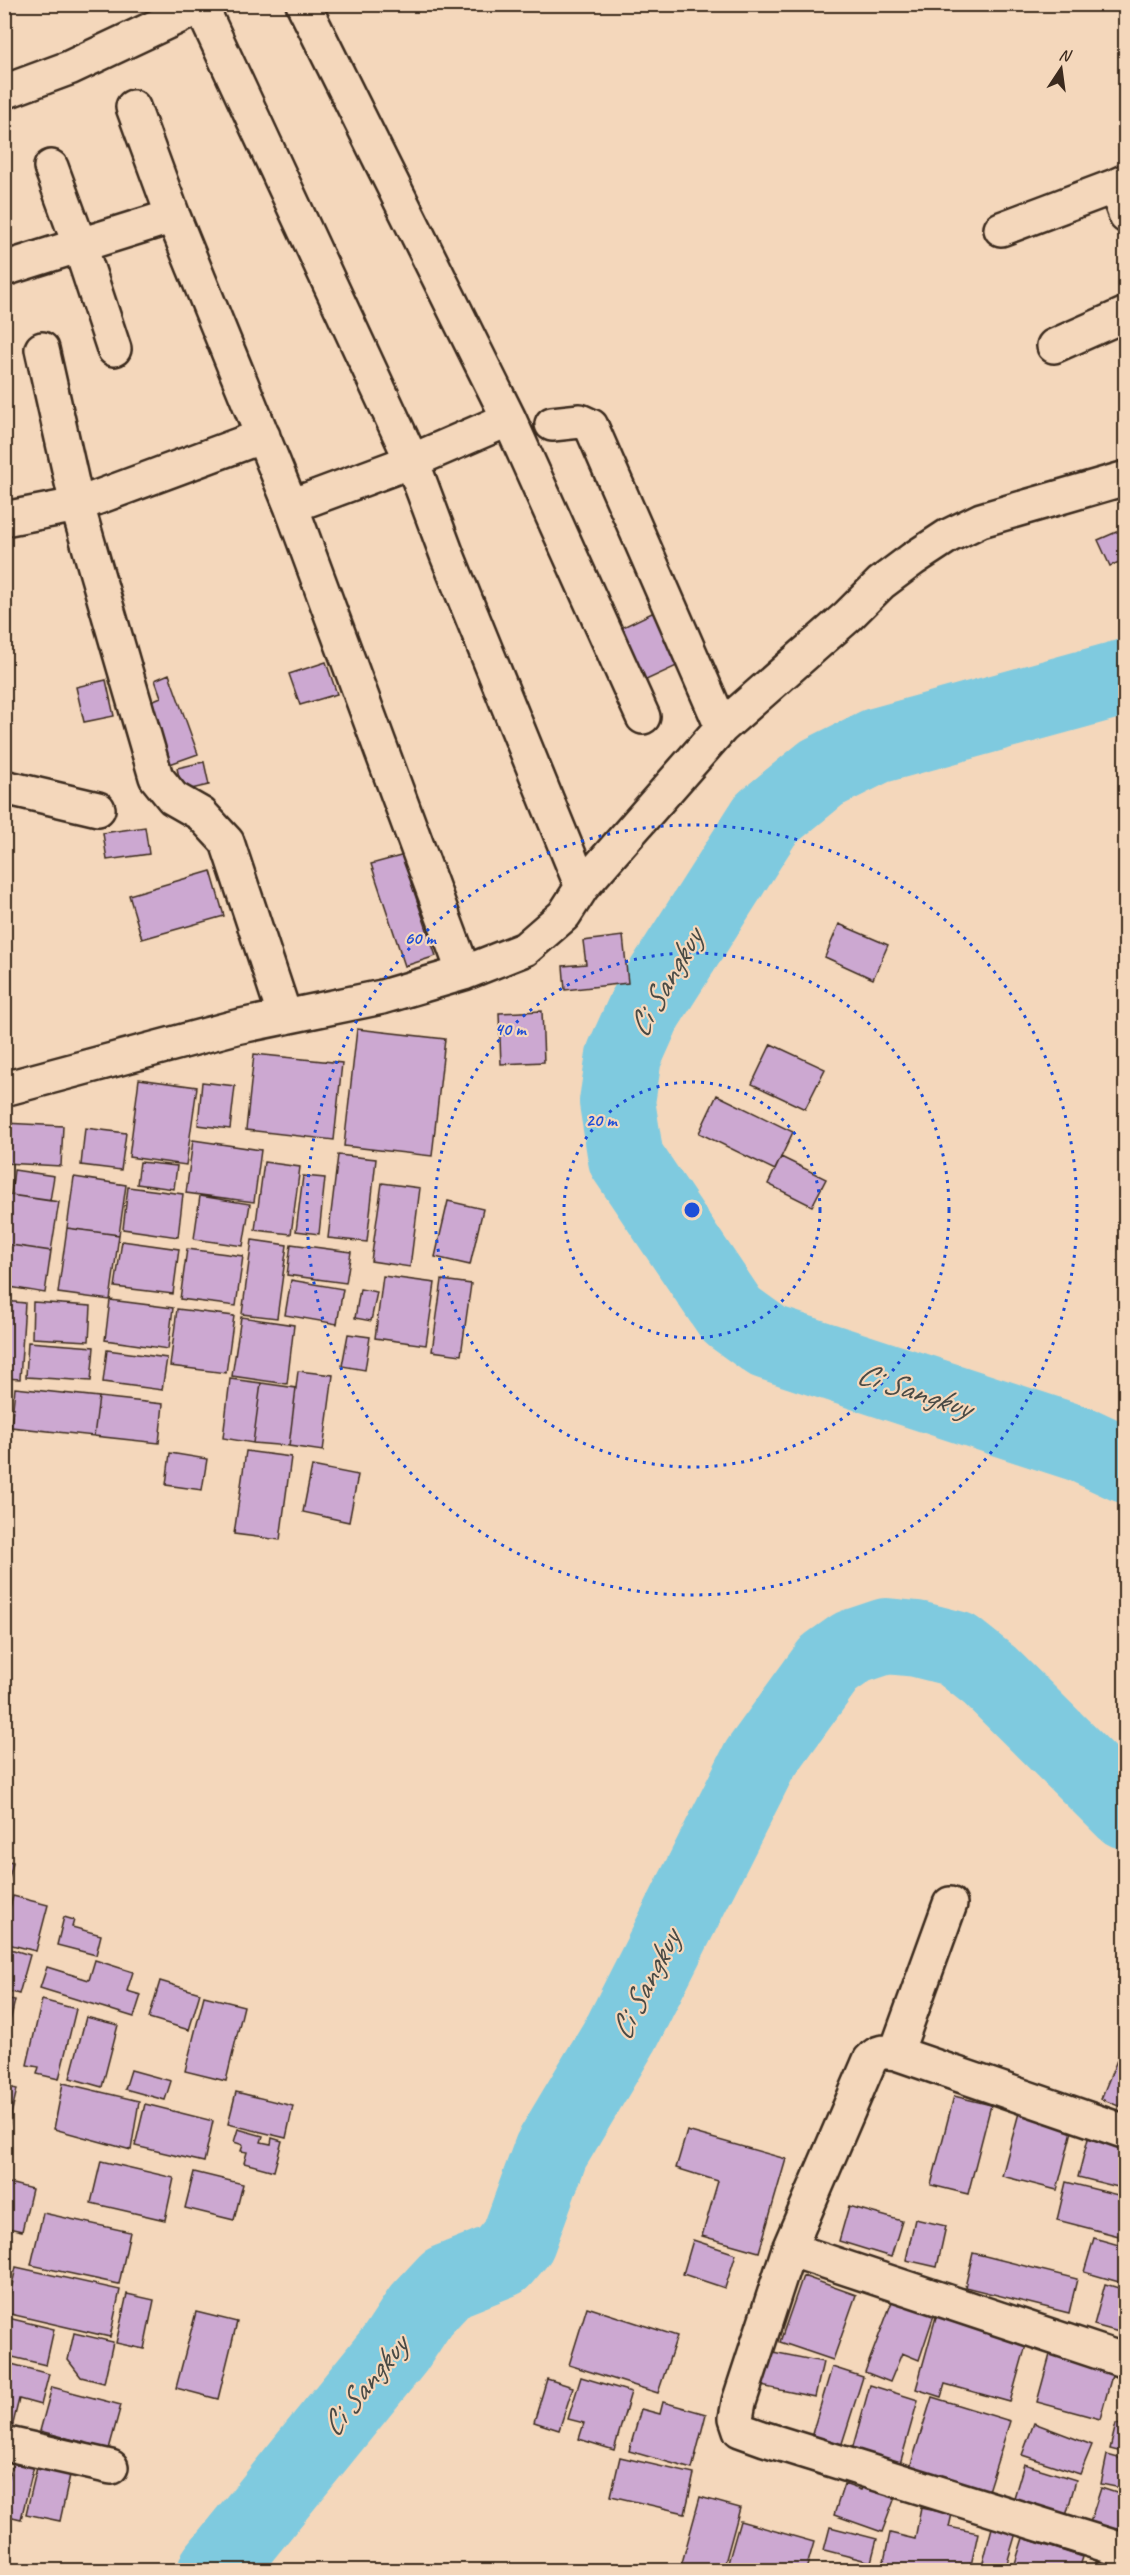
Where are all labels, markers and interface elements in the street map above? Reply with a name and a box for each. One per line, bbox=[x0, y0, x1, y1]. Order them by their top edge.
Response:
north arrow bbox=[1031, 39, 1091, 99]
text: N bbox=[1057, 45, 1074, 67]
water label: Ci Sangkuy bbox=[618, 918, 715, 1044]
text: 60 m bbox=[404, 927, 437, 949]
text: 40 m bbox=[495, 1018, 527, 1040]
text: 20 m bbox=[586, 1109, 618, 1131]
centre of rings bbox=[682, 1200, 702, 1220]
water label: Ci Sangkuy bbox=[852, 1352, 981, 1429]
water label: Ci Sangkuy bbox=[600, 1919, 692, 2047]
water label: Ci Sangkuy bbox=[311, 2324, 420, 2445]

